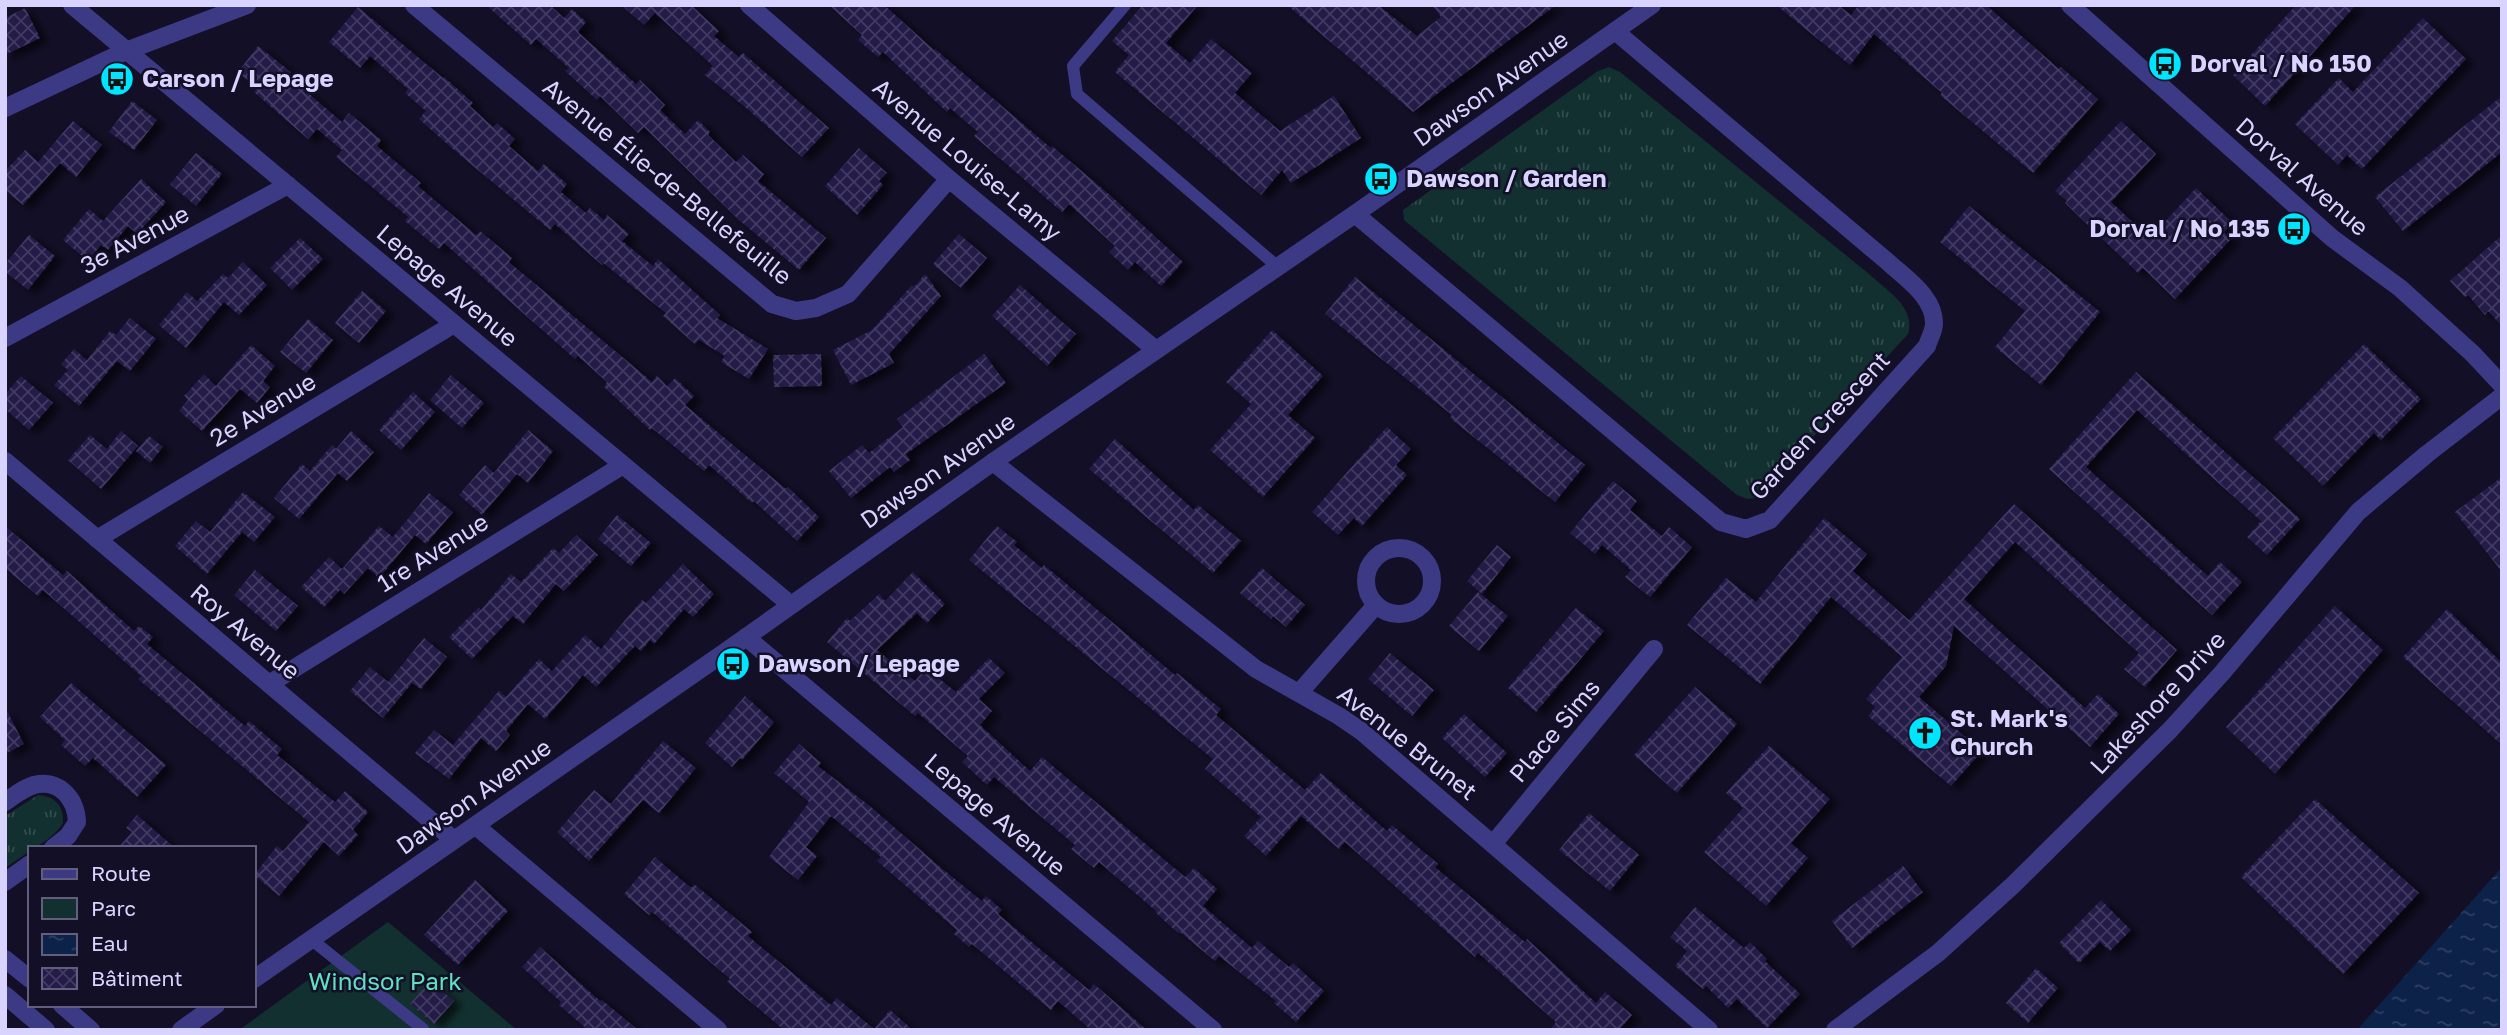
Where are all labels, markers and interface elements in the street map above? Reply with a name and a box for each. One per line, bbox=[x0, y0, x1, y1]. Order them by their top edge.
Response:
street label: Dawson Avenue bbox=[1407, 24, 1573, 152]
bus stop icon: Dorval / No 150 bbox=[2146, 45, 2184, 83]
place label: Dorval / No 150 bbox=[2190, 48, 2372, 77]
bus stop icon: Carson / Lepage bbox=[98, 60, 136, 98]
place label: Carson / Lepage bbox=[142, 63, 334, 92]
street label: Avenue Élie-de-Bellefeuille bbox=[538, 72, 798, 290]
street label: Avenue Louise-Lamy bbox=[868, 72, 1068, 246]
street label: Dorval Avenue bbox=[2231, 110, 2375, 241]
bus stop icon: Dawson / Garden bbox=[1362, 160, 1400, 198]
place label: Dawson / Garden bbox=[1406, 163, 1607, 192]
street label: 3e Avenue bbox=[75, 198, 194, 279]
bus stop icon: Dorval / No 135 bbox=[2275, 210, 2313, 248]
place label: Dorval / No 135 bbox=[2089, 213, 2270, 242]
street label: Lepage Avenue bbox=[372, 217, 524, 352]
street label: Garden Crescent bbox=[1743, 345, 1895, 505]
street label: 2e Avenue bbox=[204, 366, 321, 452]
street label: Dawson Avenue bbox=[854, 406, 1020, 534]
street label: 1re Avenue bbox=[371, 506, 493, 597]
street label: Roy Avenue bbox=[185, 577, 307, 685]
street label: Lakeshore Drive bbox=[2083, 624, 2231, 779]
bus stop icon: Dawson / Lepage bbox=[714, 645, 752, 683]
place label: Dawson / Lepage bbox=[758, 648, 960, 677]
street label: Place Sims bbox=[1502, 673, 1605, 788]
street label: Avenue Brunet bbox=[1332, 678, 1483, 805]
place label: St. Mark's Church bbox=[1950, 703, 2068, 760]
church icon: St. Mark's Church bbox=[1906, 714, 1944, 752]
street label: Dawson Avenue bbox=[390, 732, 556, 860]
street label: Lepage Avenue bbox=[920, 746, 1072, 881]
legend bbox=[28, 846, 256, 1007]
text: Route bbox=[91, 860, 151, 886]
text: Parc bbox=[91, 895, 136, 921]
text: Eau bbox=[91, 930, 128, 956]
text: Bâtiment bbox=[91, 965, 183, 991]
park label: Windsor Park bbox=[308, 966, 462, 995]

